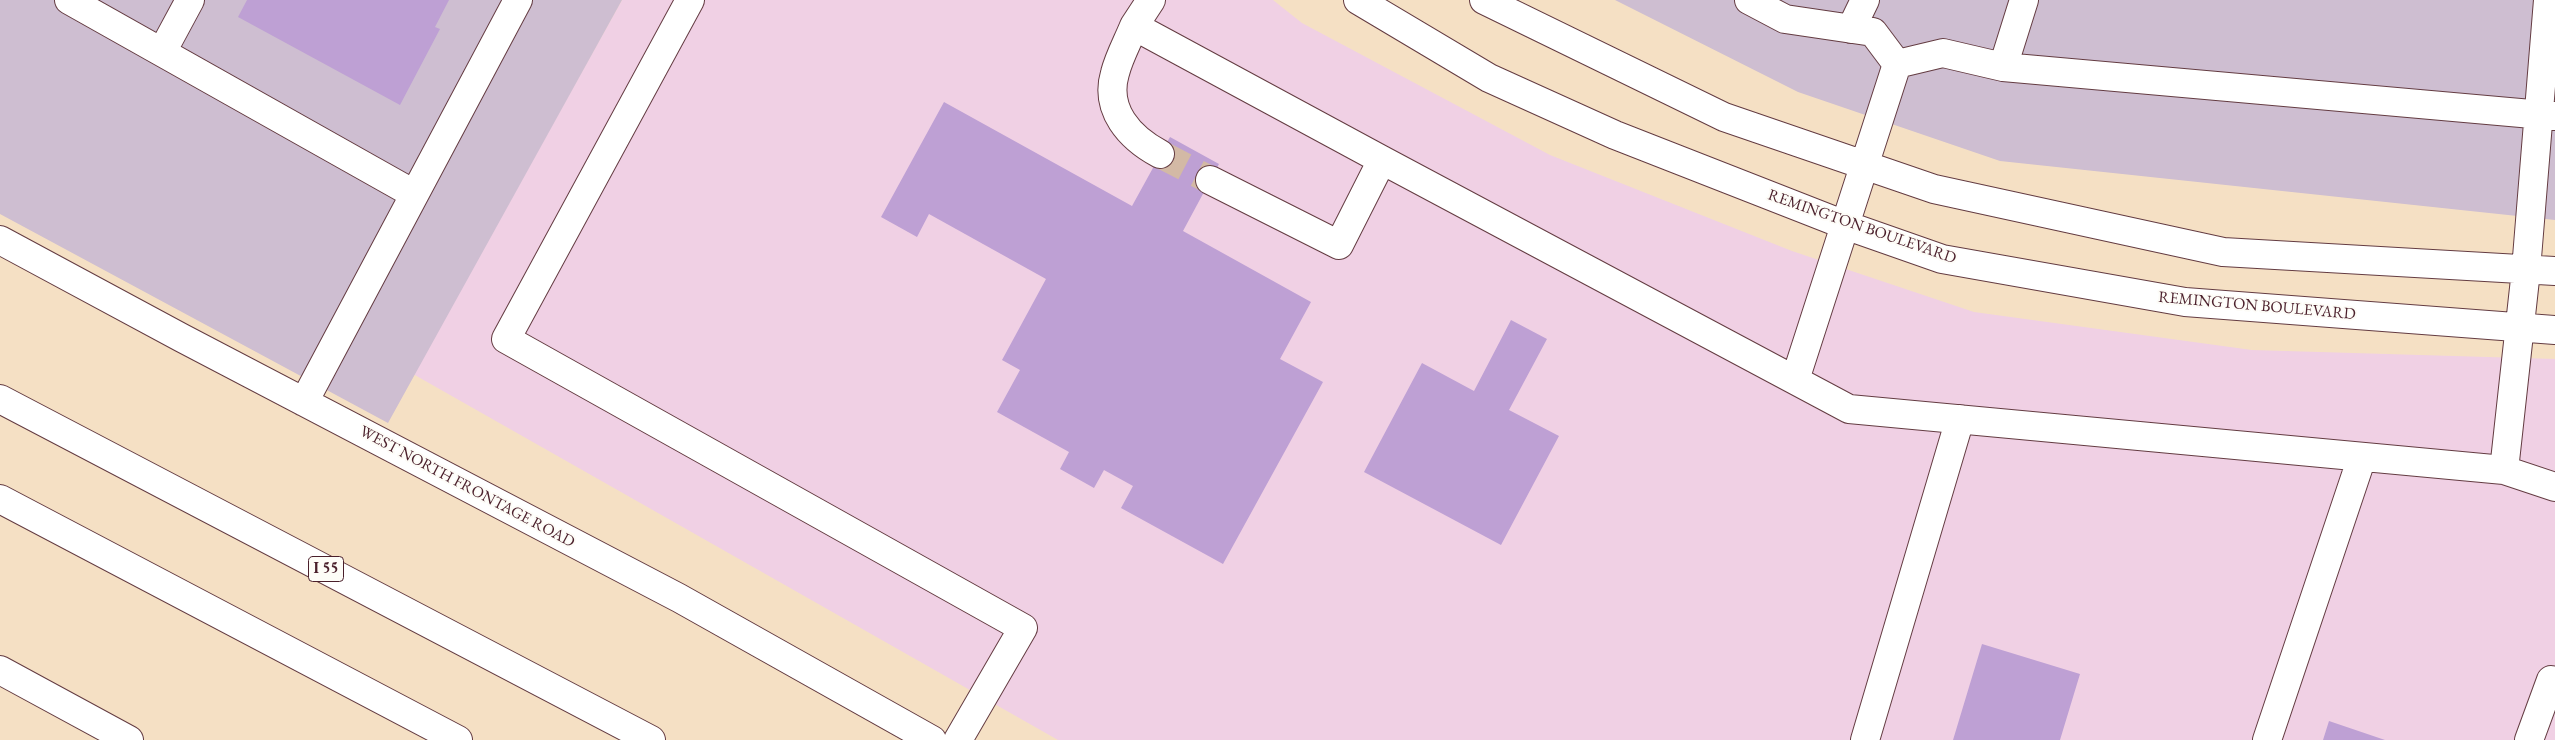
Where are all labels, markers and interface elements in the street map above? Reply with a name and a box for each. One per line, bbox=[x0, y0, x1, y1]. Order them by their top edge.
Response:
street label: REMINGTON BOULEVARD bbox=[1765, 186, 1959, 268]
street label: REMINGTON BOULEVARD bbox=[2157, 288, 2357, 324]
street label: WEST NORTH FRONTAGE ROAD bbox=[356, 422, 578, 552]
road number: I 55 bbox=[308, 556, 344, 582]

